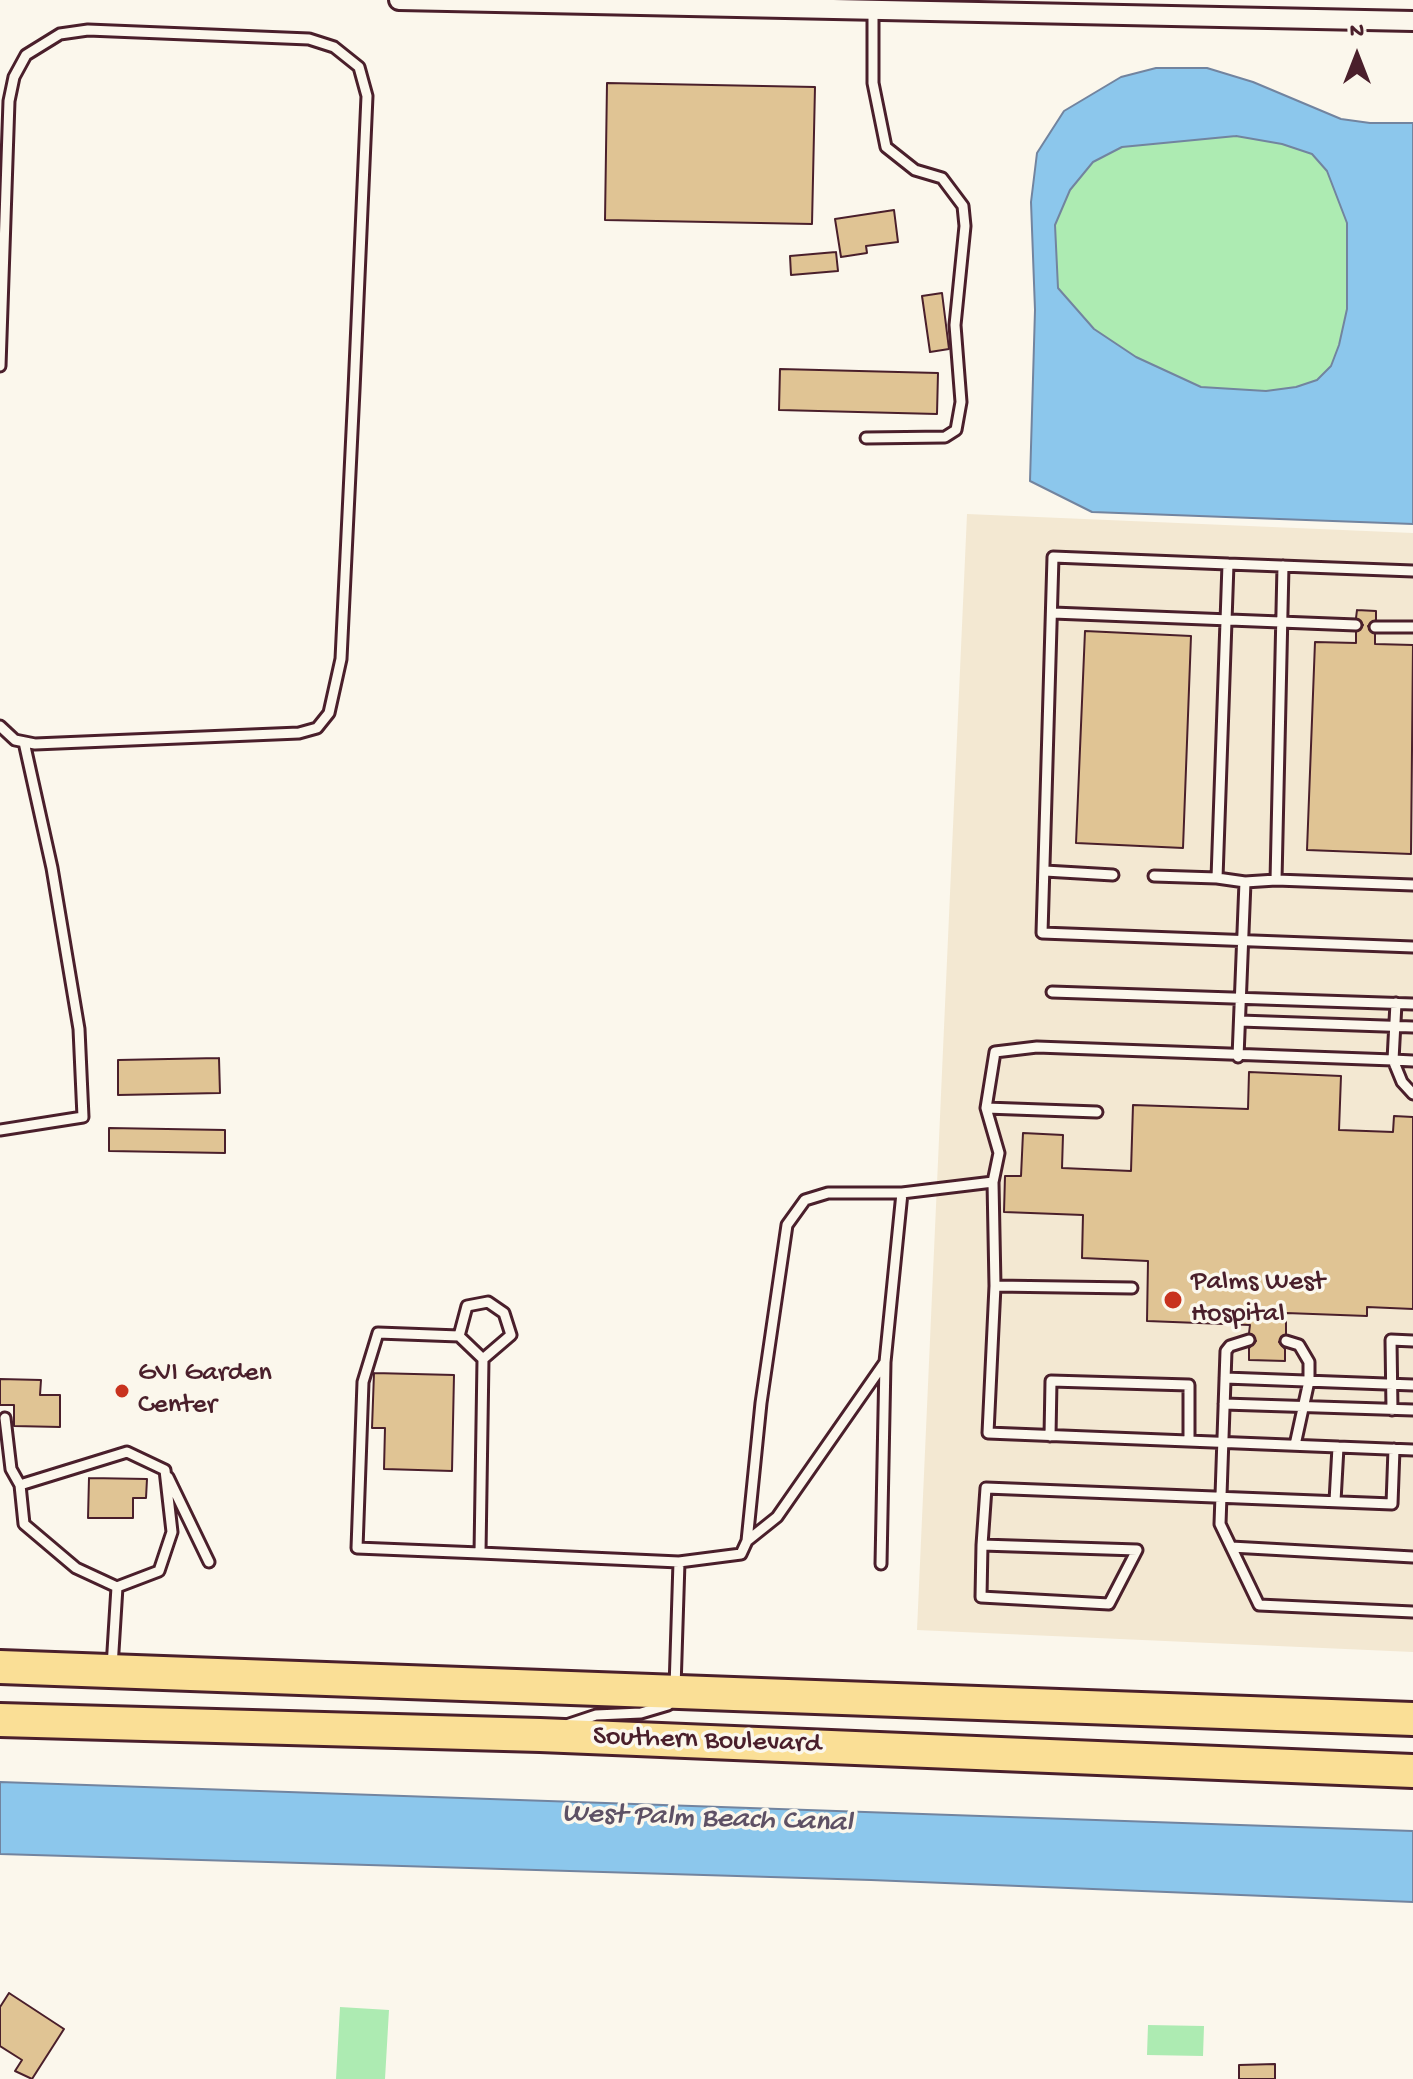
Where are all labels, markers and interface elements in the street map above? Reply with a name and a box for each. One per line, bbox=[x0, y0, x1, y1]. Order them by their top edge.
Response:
north arrow bbox=[1317, 16, 1397, 96]
text: N bbox=[1350, 19, 1364, 45]
place label: Palms West Hospital bbox=[1191, 1267, 1325, 1333]
marker: Palms West Hospital bbox=[1162, 1289, 1184, 1311]
place label: GVI Garden Center bbox=[138, 1358, 272, 1424]
marker: GVI Garden Center bbox=[113, 1382, 131, 1400]
street label: Southern Boulevard bbox=[592, 1721, 822, 1763]
water label: West Palm Beach Canal bbox=[561, 1797, 853, 1843]

